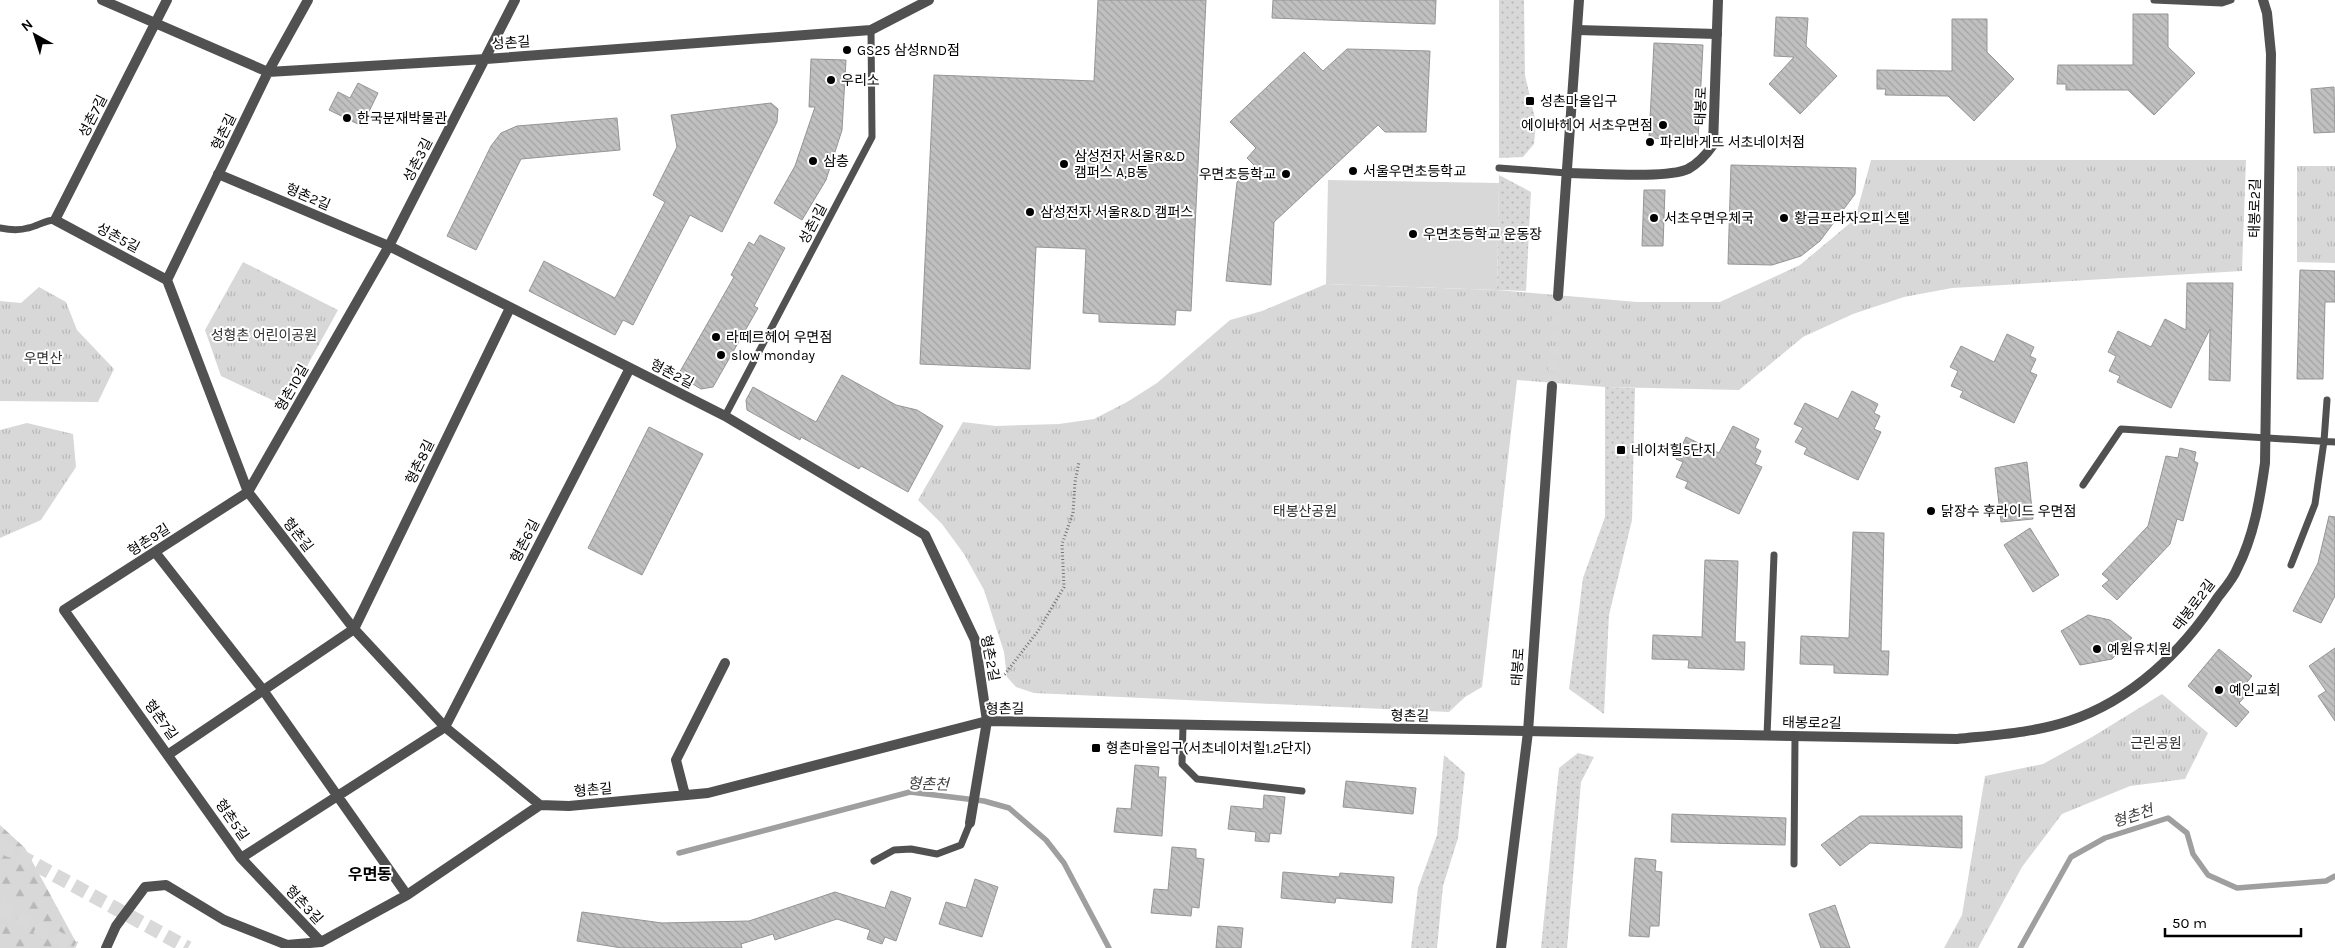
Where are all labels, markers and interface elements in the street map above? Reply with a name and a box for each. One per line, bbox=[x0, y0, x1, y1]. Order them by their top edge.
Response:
north arrow bbox=[10, 10, 60, 60]
text: N bbox=[18, 16, 36, 35]
street label: 성촌길 bbox=[491, 33, 531, 53]
place label: GS25 삼성RND점 bbox=[857, 42, 960, 59]
marker: GS25 삼성RND점 bbox=[841, 44, 853, 56]
place label: 우리소 bbox=[841, 72, 880, 89]
marker: 우리소 bbox=[825, 74, 837, 86]
street label: 태봉로 bbox=[1692, 86, 1710, 126]
street label: 성촌7길 bbox=[75, 92, 111, 140]
place label: 성촌마을입구 bbox=[1540, 93, 1617, 110]
marker: 성촌마을입구 bbox=[1524, 95, 1536, 107]
place label: 한국분재박물관 bbox=[357, 110, 447, 127]
street label: 형촌길 bbox=[208, 111, 240, 153]
marker: 한국분재박물관 bbox=[341, 112, 353, 124]
place label: 에이바헤어 서초우면점 bbox=[1521, 117, 1653, 134]
marker: 에이바헤어 서초우면점 bbox=[1657, 119, 1669, 131]
place label: 파리바게뜨 서초네이처점 bbox=[1660, 134, 1805, 151]
street label: 성촌3길 bbox=[400, 135, 436, 185]
marker: 파리바게뜨 서초네이처점 bbox=[1644, 136, 1656, 148]
place label: 삼성전자 서울R&D 캠퍼스 A,B동 bbox=[1074, 148, 1185, 181]
place label: 삼층 bbox=[823, 153, 849, 170]
marker: 삼층 bbox=[807, 155, 819, 167]
marker: 삼성전자 서울R&D 캠퍼스 A,B동 bbox=[1058, 158, 1070, 170]
place label: 서울우면초등학교 bbox=[1363, 163, 1466, 180]
marker: 서울우면초등학교 bbox=[1347, 165, 1359, 177]
place label: 우면초등학교 bbox=[1199, 166, 1276, 183]
marker: 우면초등학교 bbox=[1280, 168, 1292, 180]
street label: 태봉로2길 bbox=[2246, 178, 2264, 238]
street label: 형촌2길 bbox=[283, 180, 333, 214]
street label: 성촌1길 bbox=[795, 201, 831, 247]
place label: 삼성전자 서울R&D 캠퍼스 bbox=[1040, 204, 1193, 221]
marker: 삼성전자 서울R&D 캠퍼스 bbox=[1024, 206, 1036, 218]
place label: 서초우면우체국 bbox=[1664, 210, 1754, 227]
place label: 황금프라자오피스텔 bbox=[1794, 210, 1910, 227]
marker: 서초우면우체국 bbox=[1648, 212, 1660, 224]
marker: 황금프라자오피스텔 bbox=[1778, 212, 1790, 224]
street label: 성촌5길 bbox=[93, 220, 143, 256]
place label: 우면초등학교 운동장 bbox=[1423, 226, 1542, 243]
marker: 우면초등학교 운동장 bbox=[1407, 228, 1419, 240]
park label: 성형촌 어린이공원 bbox=[211, 327, 317, 344]
place label: 라떼르헤어 우면점 bbox=[726, 329, 832, 346]
marker: 라떼르헤어 우면점 bbox=[710, 331, 722, 343]
place label: slow monday bbox=[731, 347, 816, 364]
marker: slow monday bbox=[715, 349, 727, 361]
park label: 우면산 bbox=[24, 350, 62, 367]
street label: 형촌2길 bbox=[647, 356, 697, 392]
street label: 형촌10길 bbox=[272, 361, 312, 415]
street label: 형촌8길 bbox=[402, 437, 438, 487]
place label: 네이처힐5단지 bbox=[1631, 442, 1716, 459]
marker: 네이처힐5단지 bbox=[1615, 444, 1627, 456]
park label: 태봉산공원 bbox=[1273, 503, 1337, 520]
place label: 닭장수 후라이드 우면점 bbox=[1941, 503, 2076, 520]
marker: 닭장수 후라이드 우면점 bbox=[1925, 505, 1937, 517]
street label: 형촌길 bbox=[279, 515, 317, 555]
street label: 형촌6길 bbox=[507, 516, 543, 566]
street label: 형촌9길 bbox=[125, 520, 173, 560]
street label: 태봉로2길 bbox=[2169, 576, 2219, 634]
street label: 형촌2길 bbox=[977, 633, 1003, 683]
place label: 예원유치원 bbox=[2107, 641, 2171, 658]
marker: 예원유치원 bbox=[2091, 643, 2103, 655]
street label: 태봉로 bbox=[1508, 647, 1528, 687]
place label: 예인교회 bbox=[2229, 682, 2281, 699]
marker: 예인교회 bbox=[2213, 684, 2225, 696]
street label: 형촌7길 bbox=[141, 697, 181, 743]
street label: 형촌길 bbox=[986, 700, 1024, 718]
street label: 형촌길 bbox=[1391, 707, 1429, 725]
street label: 태봉로2길 bbox=[1782, 714, 1842, 732]
park label: 근린공원 bbox=[2130, 735, 2182, 752]
place label: 형촌마을입구(서초네이처힐1.2단지) bbox=[1106, 740, 1312, 757]
marker: 형촌마을입구(서초네이처힐1.2단지) bbox=[1090, 742, 1102, 754]
water label: 형촌천 bbox=[907, 774, 951, 794]
street label: 형촌길 bbox=[573, 780, 613, 800]
street label: 형촌5길 bbox=[212, 796, 252, 844]
water label: 형촌천 bbox=[2111, 800, 2158, 831]
district label: 우면동 bbox=[348, 865, 392, 884]
street label: 형촌3길 bbox=[282, 882, 326, 928]
scale bar bbox=[2165, 906, 2301, 938]
text: 50 m bbox=[2172, 914, 2207, 932]

